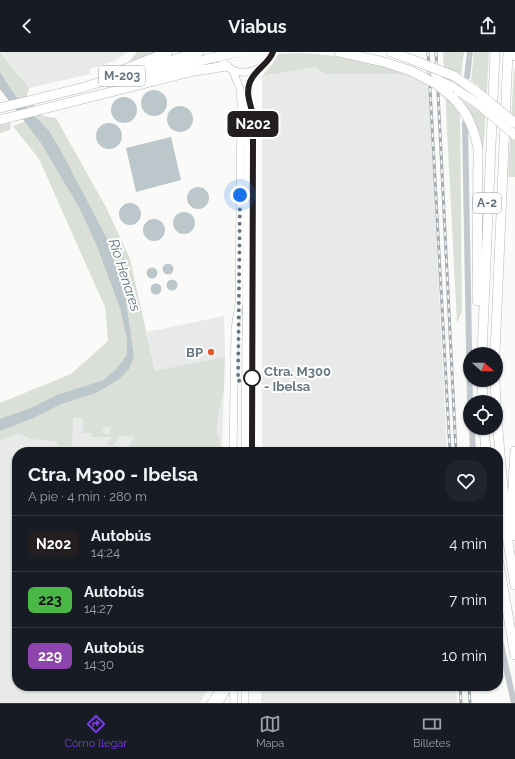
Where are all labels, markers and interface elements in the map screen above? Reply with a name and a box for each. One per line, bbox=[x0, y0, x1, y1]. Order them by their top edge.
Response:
icon: back bbox=[16, 15, 38, 37]
icon: share bbox=[477, 15, 499, 37]
text: Viabus bbox=[228, 16, 287, 37]
road number: M-203 bbox=[99, 66, 145, 86]
line badge: N202 bbox=[225, 111, 281, 137]
text: N202 bbox=[235, 116, 271, 132]
your location bbox=[230, 185, 250, 205]
road number: A-2 bbox=[473, 193, 501, 213]
water label: Río Henares bbox=[106, 237, 144, 314]
place label: BP bbox=[186, 345, 203, 360]
marker: BP bbox=[206, 347, 216, 357]
north arrow bbox=[463, 347, 503, 387]
map controls bbox=[463, 347, 503, 435]
place label: Ctra. M300 - Ibelsa bbox=[264, 364, 331, 394]
marker: Ctra. M300 - Ibelsa bbox=[243, 369, 261, 387]
button: locate bbox=[463, 395, 503, 435]
button: heart bbox=[445, 460, 487, 502]
text: Ctra. M300 - Ibelsa bbox=[28, 463, 198, 485]
text: A pie · 4 min · 280 m bbox=[28, 489, 147, 504]
text: Autobús bbox=[91, 527, 151, 545]
text: 4 min bbox=[449, 535, 487, 553]
text: N202 bbox=[36, 536, 71, 552]
text: 14:24 bbox=[91, 545, 120, 560]
text: Autobús bbox=[84, 583, 144, 601]
text: 7 min bbox=[449, 591, 487, 609]
text: 223 bbox=[38, 592, 62, 608]
text: 14:27 bbox=[84, 601, 113, 616]
text: Autobús bbox=[84, 639, 144, 657]
text: 10 min bbox=[442, 647, 487, 665]
text: 229 bbox=[38, 648, 62, 664]
text: 14:30 bbox=[84, 657, 114, 672]
tab: Cómo llegar bbox=[64, 713, 127, 750]
tab: Mapa bbox=[256, 713, 284, 750]
tab: Billetes bbox=[413, 713, 451, 750]

